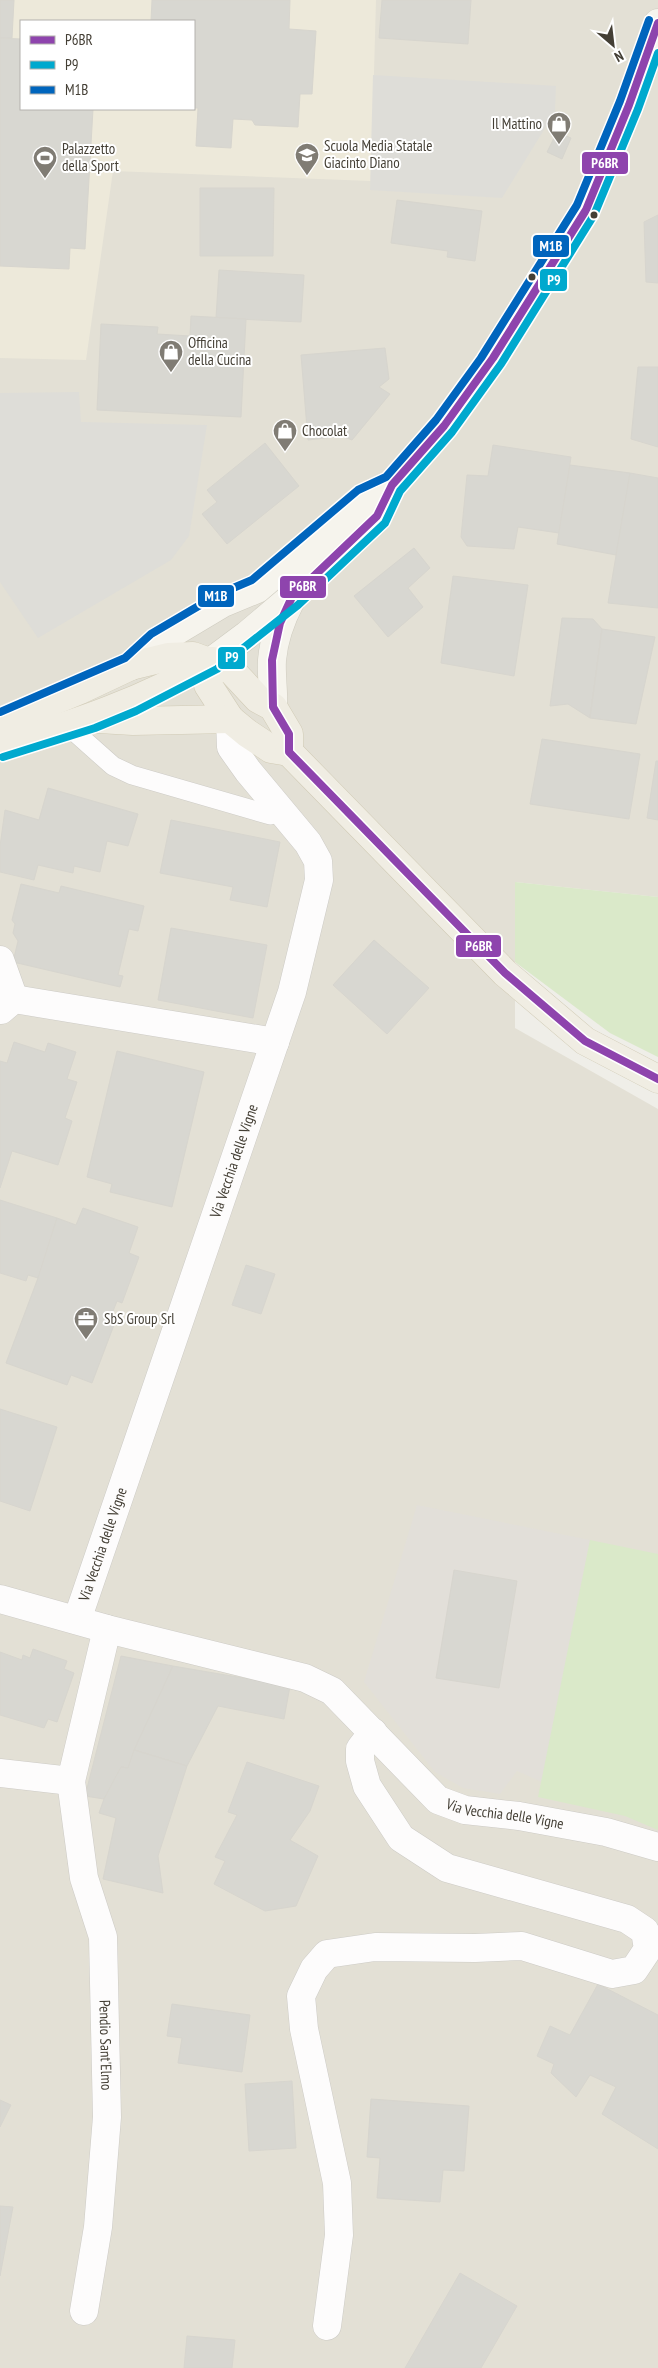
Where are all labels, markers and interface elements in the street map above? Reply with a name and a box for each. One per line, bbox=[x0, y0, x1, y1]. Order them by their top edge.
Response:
legend bbox=[20, 20, 195, 110]
north arrow bbox=[588, 20, 638, 70]
text: P6BR bbox=[65, 30, 93, 49]
text: N bbox=[612, 47, 627, 66]
text: P9 bbox=[65, 55, 79, 74]
text: M1B bbox=[65, 80, 88, 99]
shop icon: Il Mattino bbox=[546, 111, 572, 145]
place label: Il Mattino bbox=[492, 114, 542, 133]
place label: Scuola Media Statale Giacinto Diano bbox=[324, 136, 432, 172]
place label: Palazzetto della Sport bbox=[62, 139, 119, 175]
school or university icon: Scuola Media Statale Giacinto Diano bbox=[294, 142, 320, 176]
sports icon: Palazzetto della Sport bbox=[32, 145, 58, 179]
line badge: P6BR bbox=[581, 151, 629, 175]
text: P6BR bbox=[591, 154, 619, 172]
unlabelled marker bbox=[589, 210, 599, 220]
line badge: M1B bbox=[532, 234, 570, 258]
text: M1B bbox=[540, 237, 563, 255]
line badge: P9 bbox=[539, 268, 568, 292]
text: P9 bbox=[547, 271, 561, 289]
unlabelled marker bbox=[527, 272, 537, 282]
place label: Officina della Cucina bbox=[188, 333, 251, 369]
shop icon: Officina della Cucina bbox=[158, 339, 184, 373]
shop icon: Chocolat bbox=[272, 418, 298, 452]
place label: Chocolat bbox=[302, 421, 347, 440]
line badge: P6BR bbox=[279, 575, 327, 599]
text: P6BR bbox=[289, 577, 317, 595]
line badge: M1B bbox=[197, 584, 235, 608]
text: M1B bbox=[205, 587, 228, 605]
line badge: P9 bbox=[217, 646, 246, 670]
text: P9 bbox=[225, 648, 239, 666]
line badge: P6BR bbox=[455, 934, 502, 958]
text: P6BR bbox=[465, 937, 493, 955]
street label: Via Vecchia delle Vigne bbox=[205, 1102, 262, 1221]
office icon: SbS Group Srl bbox=[73, 1306, 99, 1340]
place label: SbS Group Srl bbox=[104, 1309, 175, 1328]
street label: Via Vecchia delle Vigne bbox=[74, 1485, 131, 1605]
street label: Via Vecchia delle Vigne bbox=[443, 1794, 565, 1833]
street label: Pendio Sant'Elmo bbox=[95, 2000, 116, 2091]

